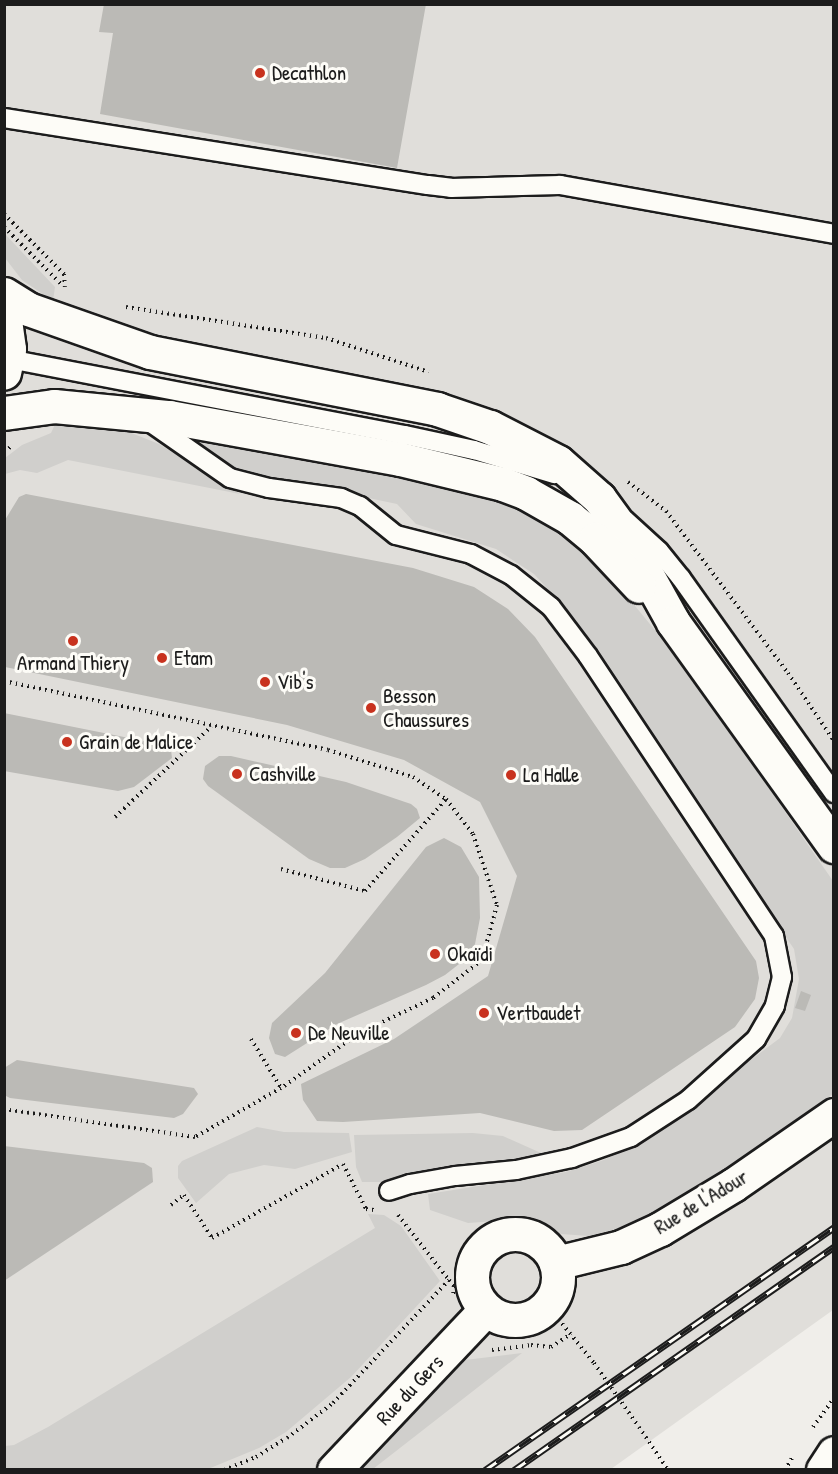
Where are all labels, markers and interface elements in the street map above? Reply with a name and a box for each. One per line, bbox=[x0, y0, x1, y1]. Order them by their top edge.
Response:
place label: Decathlon bbox=[272, 60, 346, 86]
marker: Decathlon bbox=[253, 66, 267, 80]
marker: Armand Thiery bbox=[66, 634, 80, 648]
place label: Etam bbox=[174, 645, 213, 671]
place label: Armand Thiery bbox=[17, 650, 129, 676]
marker: Etam bbox=[155, 651, 169, 665]
place label: Vib's bbox=[277, 669, 314, 695]
marker: Vib's bbox=[258, 675, 272, 689]
place label: Besson Chaussures bbox=[383, 683, 469, 733]
marker: Besson Chaussures bbox=[364, 701, 378, 715]
place label: Grain de Malice bbox=[79, 729, 193, 755]
marker: Grain de Malice bbox=[60, 735, 74, 749]
place label: Cashville bbox=[249, 761, 316, 787]
place label: La Halle bbox=[523, 762, 579, 788]
marker: Cashville bbox=[230, 767, 244, 781]
marker: La Halle bbox=[504, 768, 518, 782]
place label: Okaïdi bbox=[447, 941, 493, 967]
marker: Okaïdi bbox=[428, 947, 442, 961]
place label: Vertbaudet bbox=[496, 1000, 581, 1026]
marker: Vertbaudet bbox=[477, 1006, 491, 1020]
place label: De Neuville bbox=[308, 1020, 390, 1046]
marker: De Neuville bbox=[289, 1026, 303, 1040]
street label: Rue de l'Adour bbox=[650, 1164, 752, 1240]
street label: Rue du Gers bbox=[371, 1350, 449, 1430]

